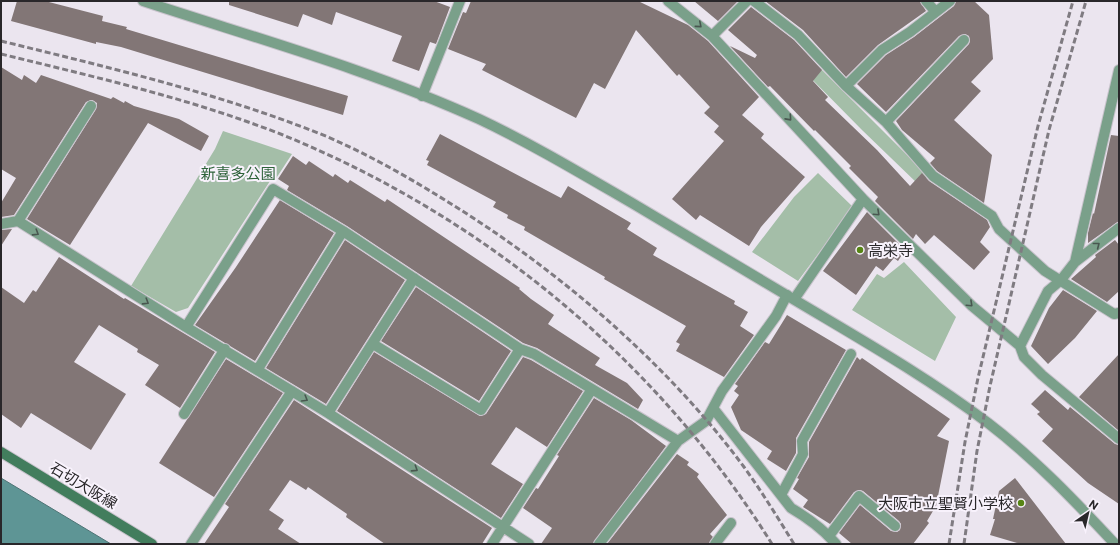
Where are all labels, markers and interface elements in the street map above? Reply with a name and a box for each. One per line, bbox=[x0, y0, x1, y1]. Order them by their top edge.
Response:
one-way arrow bbox=[694, 20, 701, 27]
one-way arrow bbox=[784, 113, 791, 121]
park label: 新喜多公園 bbox=[200, 164, 276, 182]
one-way arrow bbox=[873, 208, 880, 215]
one-way arrow bbox=[32, 228, 39, 235]
place label: 高栄寺 bbox=[868, 241, 913, 259]
one-way arrow bbox=[1093, 242, 1100, 250]
marker: 高栄寺 bbox=[855, 245, 865, 255]
one-way arrow bbox=[142, 297, 149, 305]
one-way arrow bbox=[965, 299, 973, 307]
one-way arrow bbox=[301, 395, 308, 402]
street label: 石切大阪線 bbox=[47, 458, 121, 512]
one-way arrow bbox=[410, 464, 417, 471]
north arrow bbox=[1068, 493, 1108, 533]
place label: 大阪市立聖賢小学校 bbox=[878, 494, 1013, 512]
text: N bbox=[1087, 497, 1101, 512]
marker: 大阪市立聖賢小学校 bbox=[1016, 498, 1026, 508]

